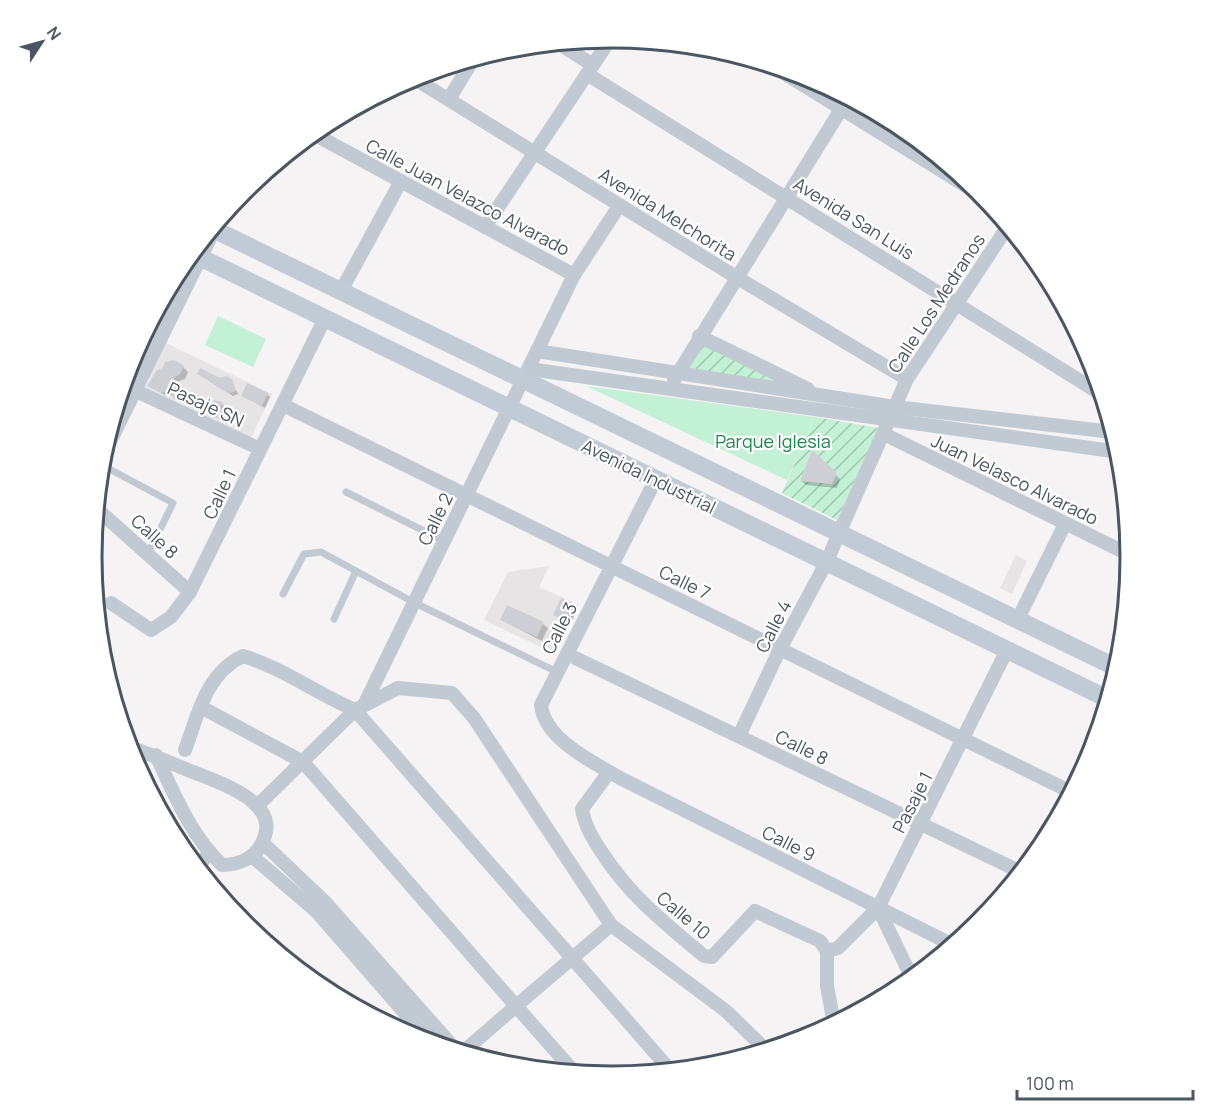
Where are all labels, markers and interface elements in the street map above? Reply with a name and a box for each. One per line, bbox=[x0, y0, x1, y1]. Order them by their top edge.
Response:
north arrow bbox=[12, 12, 72, 72]
text: N bbox=[42, 22, 66, 44]
street label: Calle Juan Velazco Alvarado bbox=[362, 133, 574, 261]
street label: Avenida Melchorita bbox=[595, 162, 741, 266]
street label: Avenida San Luis bbox=[789, 171, 919, 265]
street label: Calle Los Medranos bbox=[882, 229, 990, 377]
street label: Pasaje SN bbox=[164, 376, 248, 432]
street label: Juan Velasco Alvarado bbox=[928, 428, 1102, 530]
park label: Parque Iglesia bbox=[715, 429, 831, 453]
street label: Avenida Industrial bbox=[578, 433, 720, 519]
street label: Calle 1 bbox=[197, 465, 241, 523]
street label: Calle 2 bbox=[412, 489, 458, 549]
street label: Calle 8 bbox=[126, 508, 184, 564]
street label: Calle 7 bbox=[655, 559, 715, 605]
street label: Calle 4 bbox=[750, 596, 796, 656]
street label: Calle 3 bbox=[536, 598, 582, 658]
street label: Calle 8 bbox=[772, 724, 832, 770]
street label: Pasaje 1 bbox=[886, 767, 938, 837]
street label: Calle 9 bbox=[758, 819, 820, 867]
street label: Calle 10 bbox=[652, 885, 716, 945]
scale bar bbox=[1017, 1063, 1192, 1101]
text: 100 m bbox=[1026, 1071, 1074, 1095]

